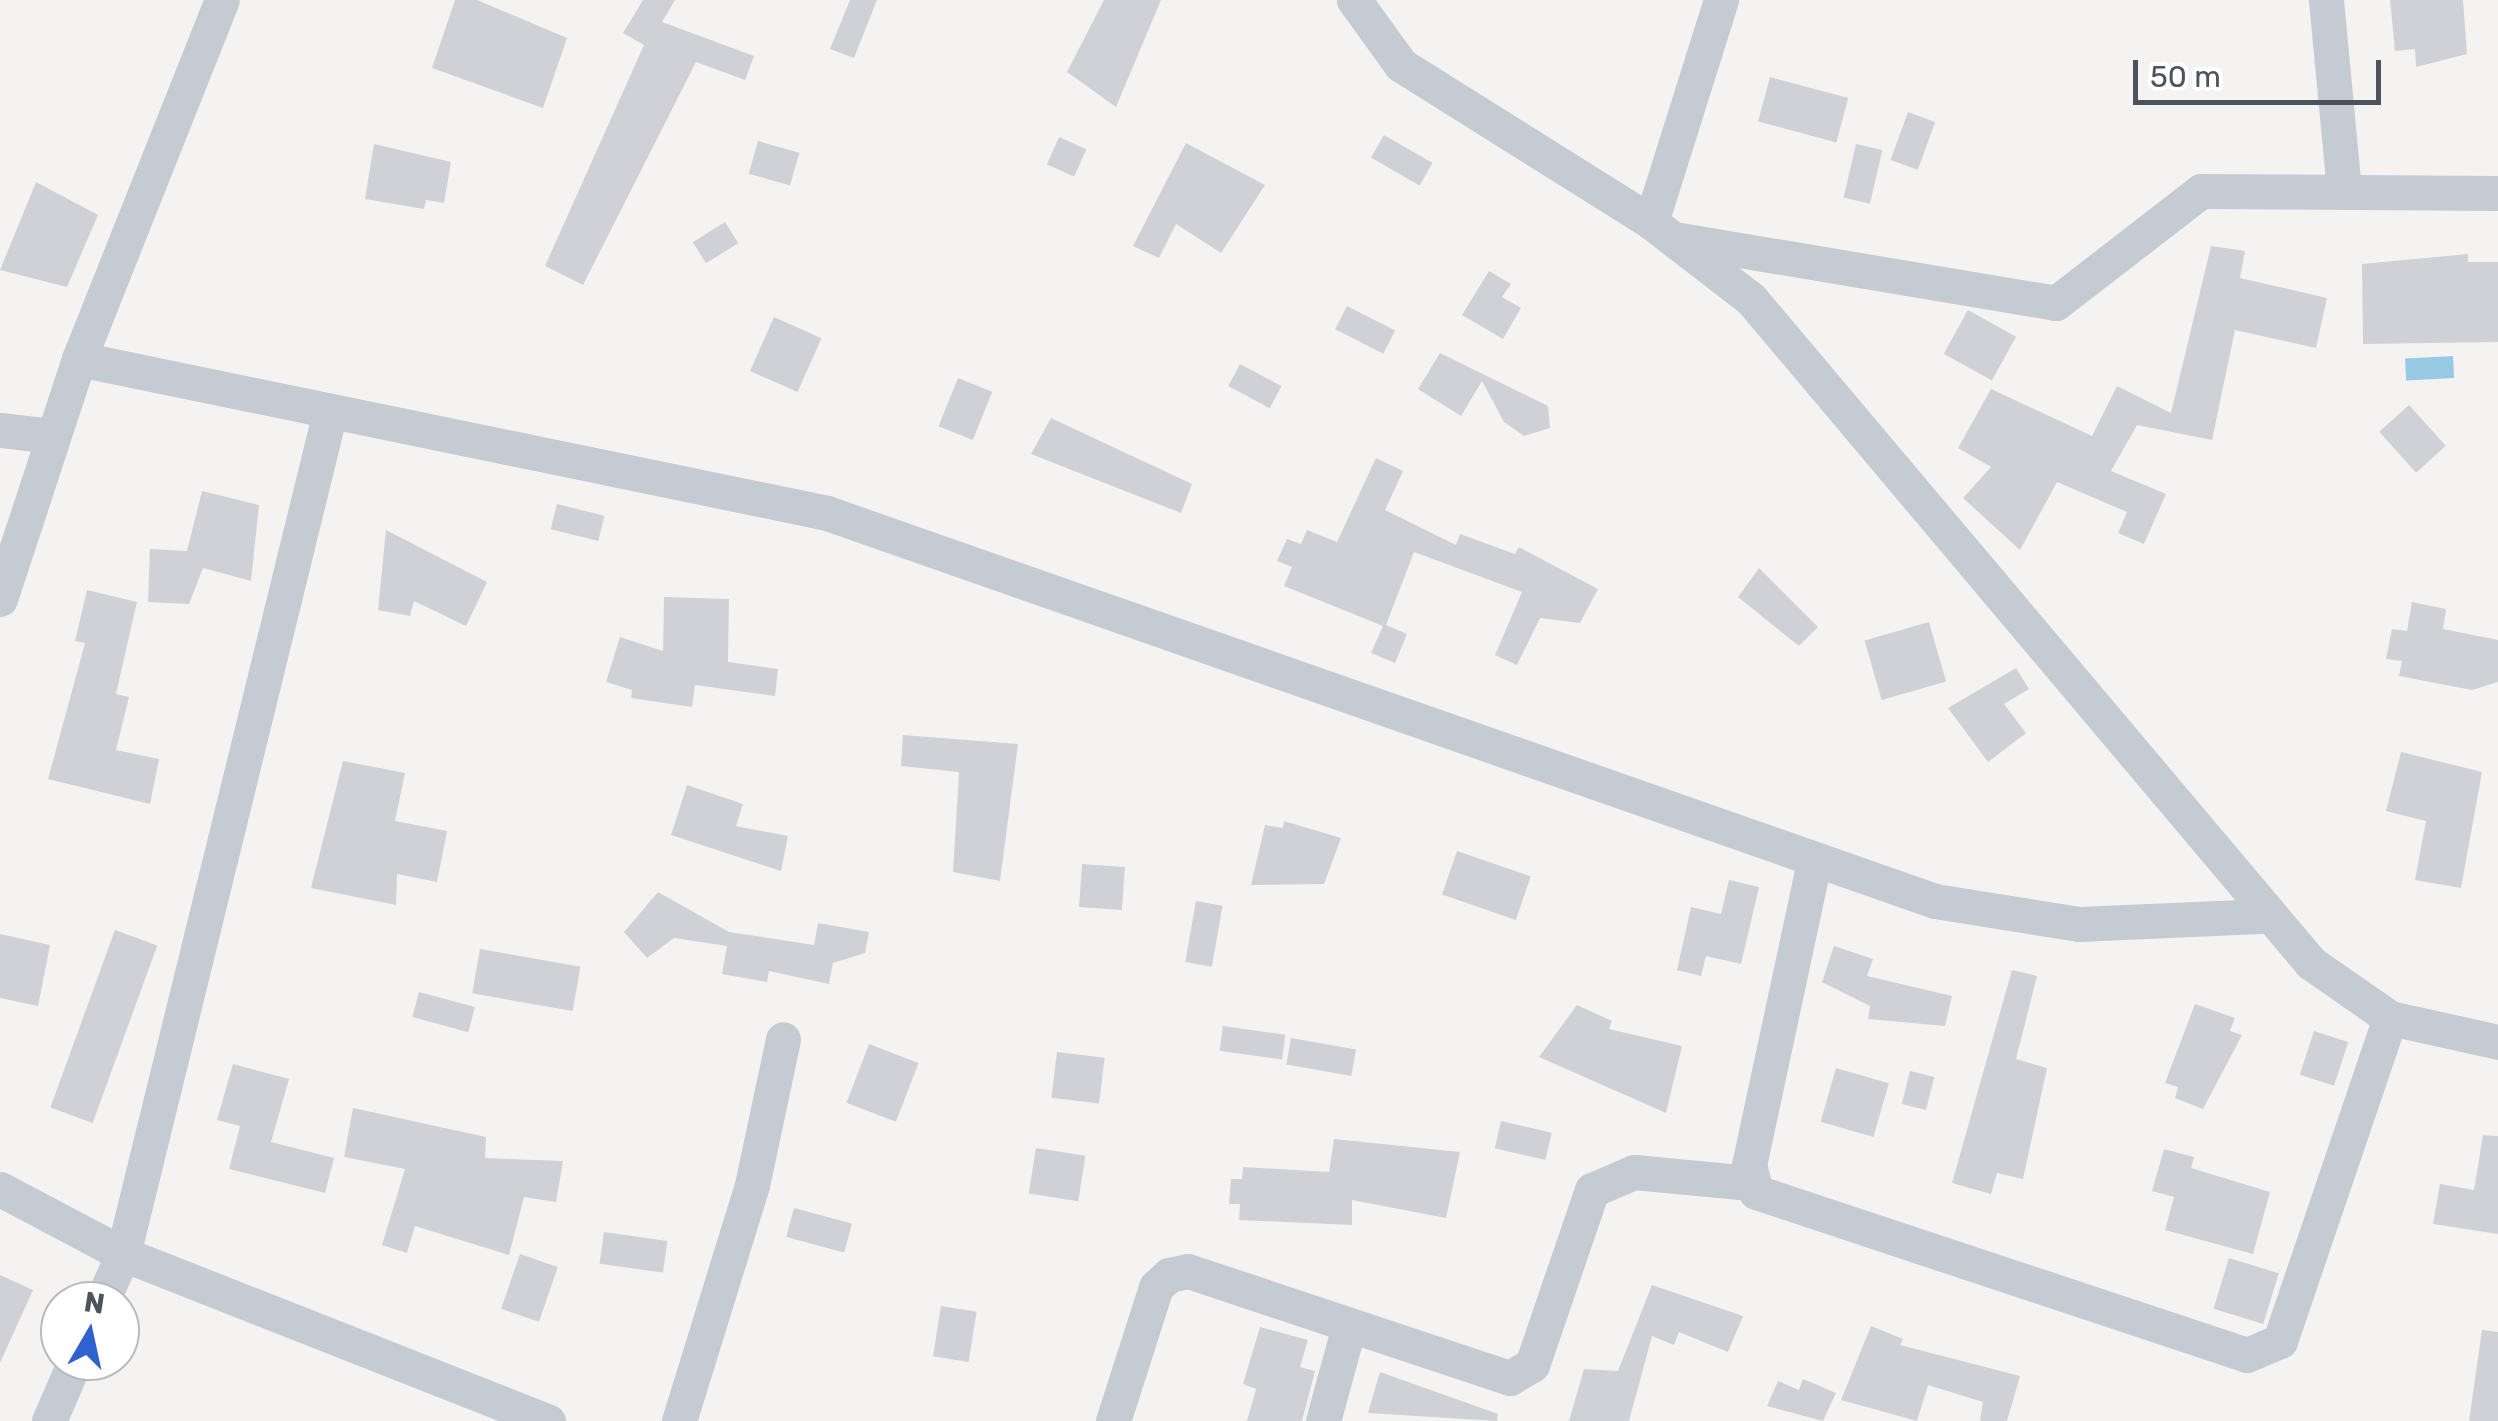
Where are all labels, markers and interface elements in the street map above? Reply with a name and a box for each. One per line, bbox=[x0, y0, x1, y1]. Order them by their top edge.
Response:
scale bar bbox=[2138, 40, 2386, 102]
text: 50 m bbox=[2150, 59, 2221, 95]
north arrow bbox=[40, 1281, 140, 1381]
text: N bbox=[82, 1285, 107, 1321]

